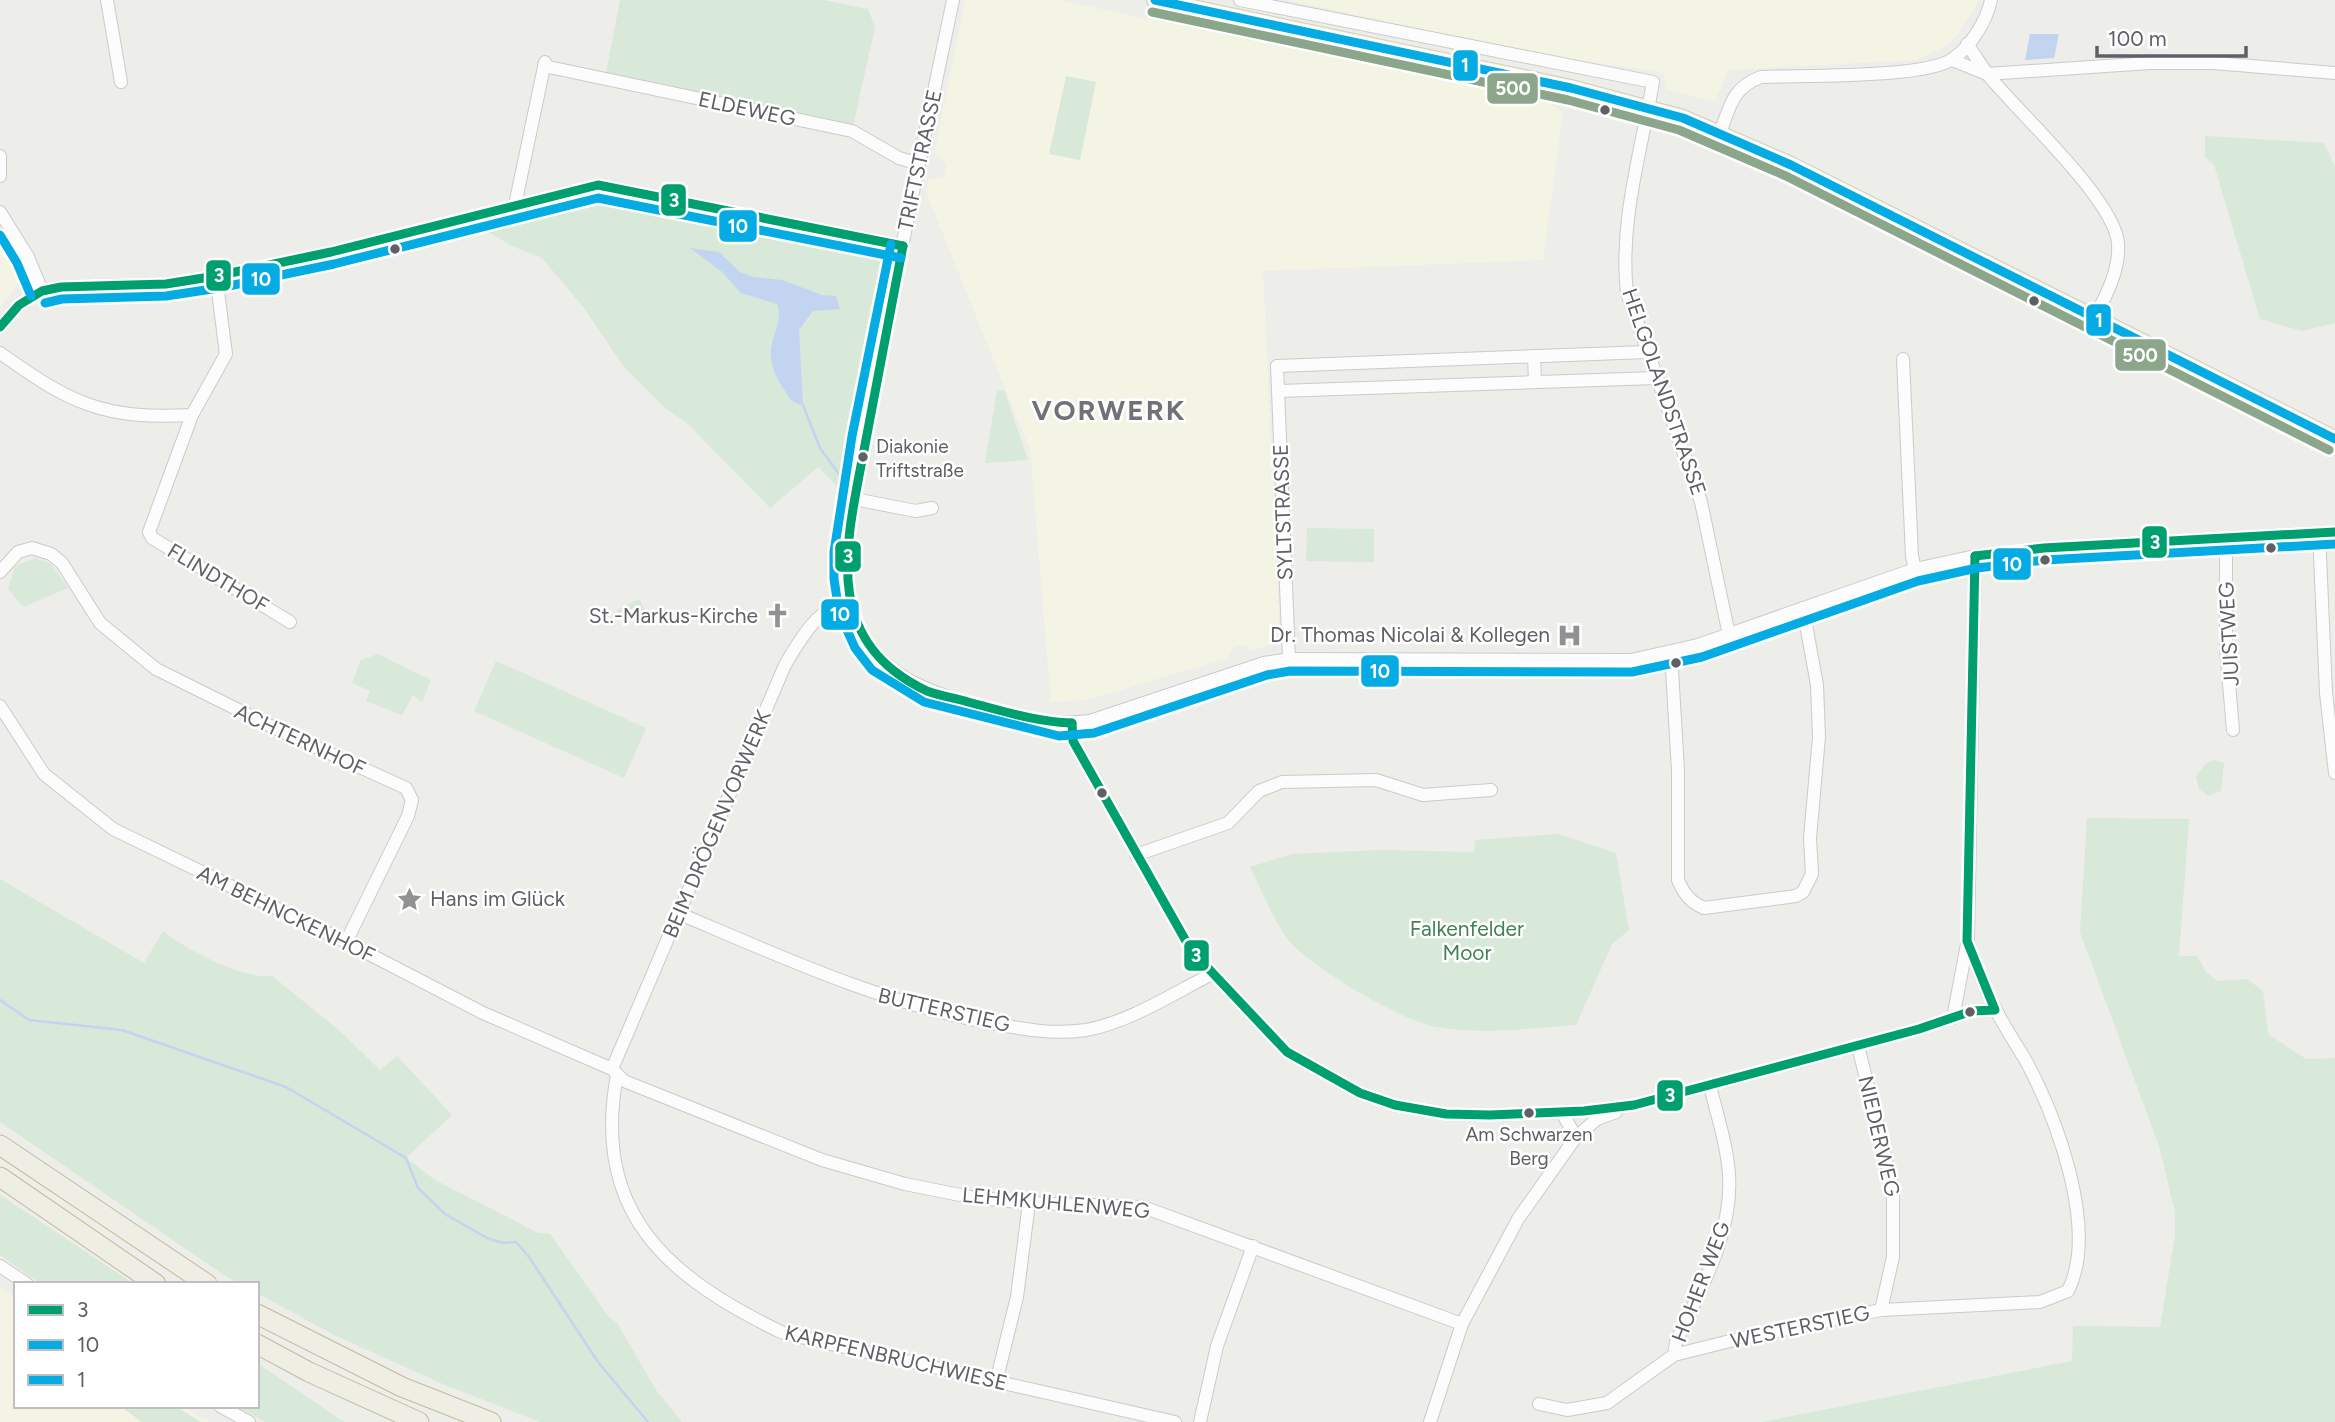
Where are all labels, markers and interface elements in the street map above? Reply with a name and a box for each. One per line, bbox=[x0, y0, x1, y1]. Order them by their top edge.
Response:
scale bar bbox=[2097, 14, 2246, 58]
text: 100 m bbox=[2108, 26, 2167, 51]
line badge: 1 bbox=[1452, 49, 1479, 82]
text: 1 bbox=[1461, 54, 1469, 77]
line badge: 500 bbox=[1486, 72, 1539, 105]
text: 500 bbox=[1495, 77, 1531, 100]
street label: ELDEWEG bbox=[696, 86, 798, 131]
street label: TRIFTSTRASSE bbox=[892, 87, 947, 233]
unlabelled marker bbox=[1598, 103, 1612, 117]
line badge: 3 bbox=[660, 183, 687, 217]
text: 3 bbox=[669, 189, 679, 212]
line badge: 10 bbox=[718, 209, 758, 243]
text: 10 bbox=[728, 215, 748, 238]
unlabelled marker bbox=[388, 242, 402, 256]
line badge: 3 bbox=[205, 259, 232, 292]
line badge: 10 bbox=[241, 262, 281, 296]
text: 3 bbox=[214, 264, 224, 287]
text: 10 bbox=[251, 268, 271, 291]
street label: HELGOLANDSTRASSE bbox=[1617, 285, 1712, 499]
unlabelled marker bbox=[2027, 294, 2041, 308]
line badge: 1 bbox=[2085, 303, 2112, 337]
text: 1 bbox=[2095, 309, 2103, 332]
line badge: 500 bbox=[2114, 338, 2167, 372]
text: 500 bbox=[2122, 344, 2158, 367]
district label: VORWERK bbox=[1032, 393, 1186, 427]
place label: Diakonie Triftstraße bbox=[876, 435, 964, 482]
street label: SYLTSTRASSE bbox=[1268, 443, 1297, 581]
marker: Diakonie Triftstraße bbox=[856, 450, 870, 464]
line badge: 3 bbox=[2141, 525, 2168, 559]
text: 3 bbox=[2150, 531, 2160, 554]
street label: FLINDTHOF bbox=[163, 538, 273, 618]
line badge: 3 bbox=[834, 540, 862, 573]
unlabelled marker bbox=[2264, 541, 2278, 555]
text: 3 bbox=[843, 545, 853, 568]
line badge: 10 bbox=[1992, 547, 2032, 581]
text: 10 bbox=[2002, 553, 2022, 576]
unlabelled marker bbox=[2038, 553, 2052, 567]
street label: JUISTWEG bbox=[2213, 581, 2244, 687]
line badge: 10 bbox=[820, 598, 860, 631]
church icon: St.-Markus-Kirche bbox=[764, 602, 792, 630]
place label: St.-Markus-Kirche bbox=[589, 603, 758, 628]
text: 10 bbox=[830, 603, 850, 626]
hospital icon: Dr. Thomas Nicolai & Kollegen bbox=[1556, 621, 1584, 649]
place label: Dr. Thomas Nicolai & Kollegen bbox=[1270, 622, 1550, 647]
line badge: 10 bbox=[1360, 654, 1400, 688]
unlabelled marker bbox=[1669, 656, 1683, 670]
text: 10 bbox=[1370, 660, 1390, 683]
street label: ACHTERNHOF bbox=[231, 698, 370, 781]
street label: BEIM DRÖGENVORWERK bbox=[657, 706, 776, 941]
unlabelled marker bbox=[1095, 786, 1109, 800]
street label: AM BEHNCKENHOF bbox=[193, 860, 379, 967]
place icon: Hans im Glück bbox=[396, 885, 424, 913]
place label: Hans im Glück bbox=[430, 886, 566, 911]
park label: Falkenfelder Moor bbox=[1410, 916, 1524, 965]
line badge: 3 bbox=[1183, 939, 1210, 972]
text: 3 bbox=[1191, 944, 1201, 967]
street label: BUTTERSTIEG bbox=[876, 982, 1013, 1037]
unlabelled marker bbox=[1963, 1005, 1977, 1019]
street label: NIEDERWEG bbox=[1853, 1073, 1906, 1199]
line badge: 3 bbox=[1656, 1079, 1684, 1112]
text: 3 bbox=[1665, 1084, 1675, 1107]
marker: Am Schwarzen Berg bbox=[1522, 1106, 1536, 1120]
place label: Am Schwarzen Berg bbox=[1465, 1123, 1593, 1170]
street label: LEHMKUHLENWEG bbox=[961, 1182, 1151, 1223]
street label: HOHER WEG bbox=[1666, 1218, 1735, 1346]
legend bbox=[14, 1282, 259, 1408]
text: 3 bbox=[77, 1297, 88, 1322]
street label: WESTERSTIEG bbox=[1728, 1300, 1872, 1353]
street label: KARPFENBRUCHWIESE bbox=[782, 1320, 1010, 1395]
text: 10 bbox=[77, 1332, 99, 1357]
text: 1 bbox=[77, 1367, 86, 1392]

